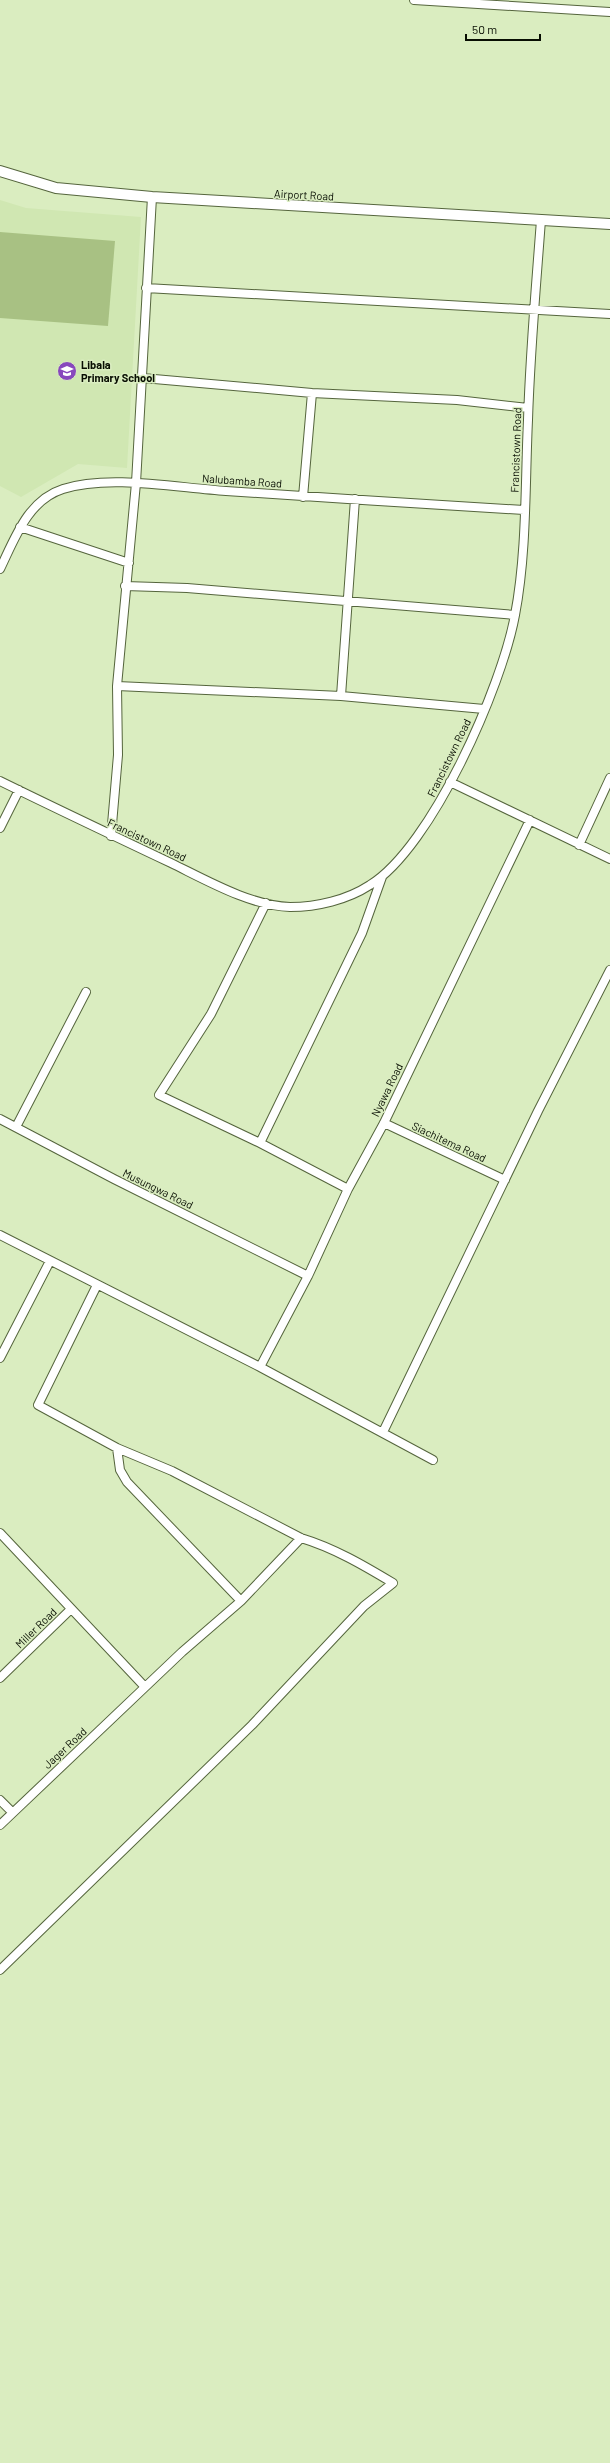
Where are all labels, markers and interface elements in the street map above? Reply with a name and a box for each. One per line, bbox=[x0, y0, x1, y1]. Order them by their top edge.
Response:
scale bar bbox=[466, 16, 540, 42]
text: 50 m bbox=[472, 22, 497, 36]
street label: Airport Road bbox=[274, 186, 334, 203]
place label: Libala Primary School bbox=[81, 358, 155, 384]
school or university icon: Libala Primary School bbox=[56, 360, 78, 382]
street label: Francistown Road bbox=[508, 407, 523, 493]
street label: Nalubamba Road bbox=[202, 471, 283, 490]
street label: Francistown Road bbox=[424, 717, 473, 799]
street label: Francistown Road bbox=[106, 816, 189, 863]
street label: Nyawa Road bbox=[368, 1061, 405, 1119]
street label: Siachitema Road bbox=[410, 1119, 488, 1164]
street label: Musungwa Road bbox=[121, 1166, 196, 1211]
street label: Miller Road bbox=[12, 1605, 59, 1650]
street label: Jager Road bbox=[40, 1724, 89, 1771]

